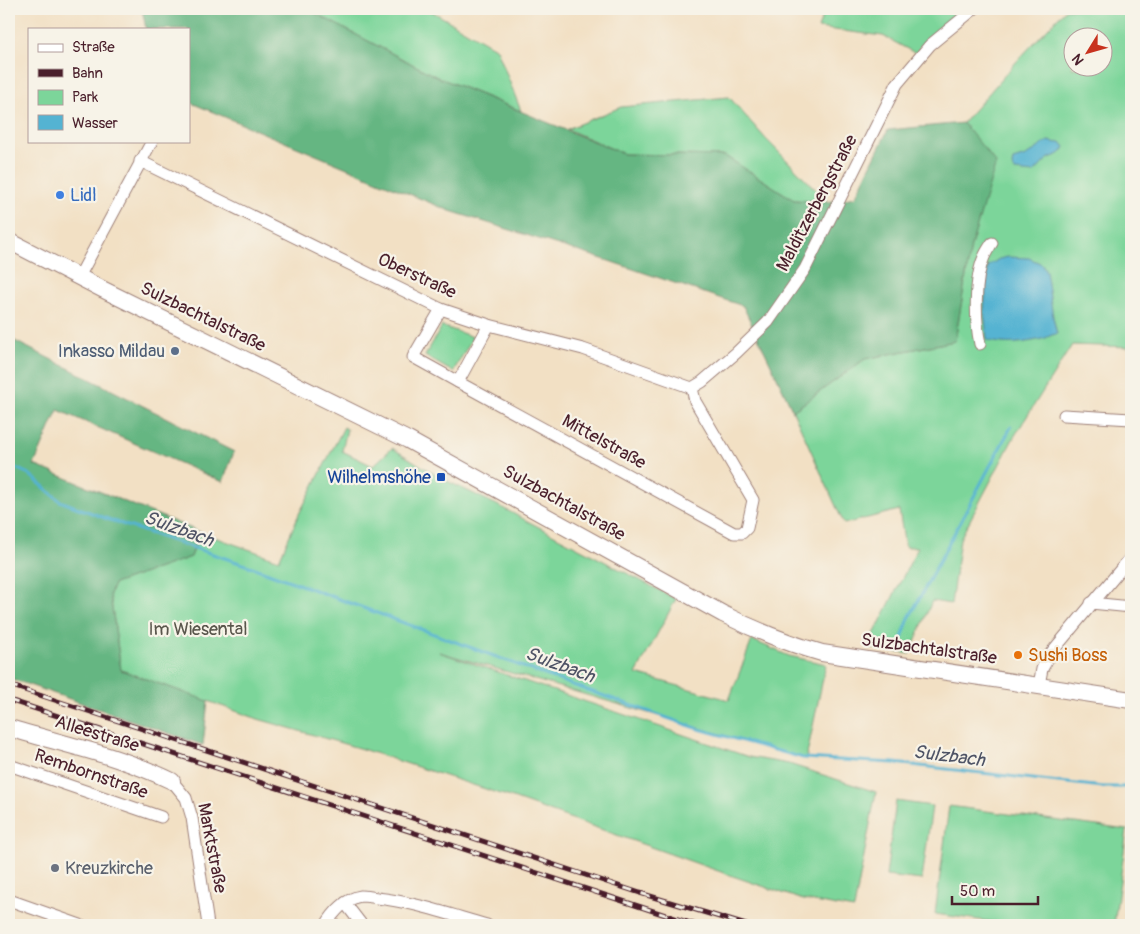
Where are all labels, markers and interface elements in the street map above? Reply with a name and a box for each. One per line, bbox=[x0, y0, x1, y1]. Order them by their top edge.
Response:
legend bbox=[28, 28, 190, 142]
north arrow bbox=[1062, 28, 1112, 78]
text: Straße bbox=[72, 38, 115, 57]
text: N bbox=[1068, 51, 1088, 68]
text: Bahn bbox=[72, 64, 103, 83]
text: Park bbox=[72, 88, 99, 107]
text: Wasser bbox=[72, 114, 119, 133]
street label: Malditzerbergstraße bbox=[771, 131, 863, 275]
place label: Lidl bbox=[70, 184, 96, 207]
marker: Lidl bbox=[54, 189, 66, 201]
street label: Oberstraße bbox=[374, 248, 460, 304]
street label: Sulzbachtalstraße bbox=[137, 277, 270, 357]
place label: Inkasso Mildau bbox=[58, 340, 165, 363]
marker: Inkasso Mildau bbox=[169, 345, 181, 357]
street label: Mittelstraße bbox=[558, 409, 650, 475]
street label: Sulzbachtalstraße bbox=[499, 460, 629, 546]
place label: Wilhelmshöhe bbox=[327, 466, 431, 489]
marker: Wilhelmshöhe bbox=[435, 471, 447, 483]
water label: Sulzbach bbox=[141, 505, 218, 553]
park label: Im Wiesental bbox=[149, 618, 247, 641]
street label: Sulzbachtalstraße bbox=[860, 628, 998, 670]
water label: Sulzbach bbox=[522, 641, 599, 689]
place label: Sushi Boss bbox=[1028, 644, 1107, 667]
marker: Sushi Boss bbox=[1012, 649, 1024, 661]
street label: Alleestraße bbox=[52, 710, 142, 758]
water label: Sulzbach bbox=[912, 740, 987, 772]
street label: Rembornstraße bbox=[31, 744, 151, 804]
street label: Marktstraße bbox=[192, 801, 232, 895]
place label: Kreuzkirche bbox=[65, 857, 153, 880]
marker: Kreuzkirche bbox=[49, 862, 61, 874]
scale bar bbox=[952, 874, 1039, 906]
text: 50 m bbox=[960, 882, 995, 901]

